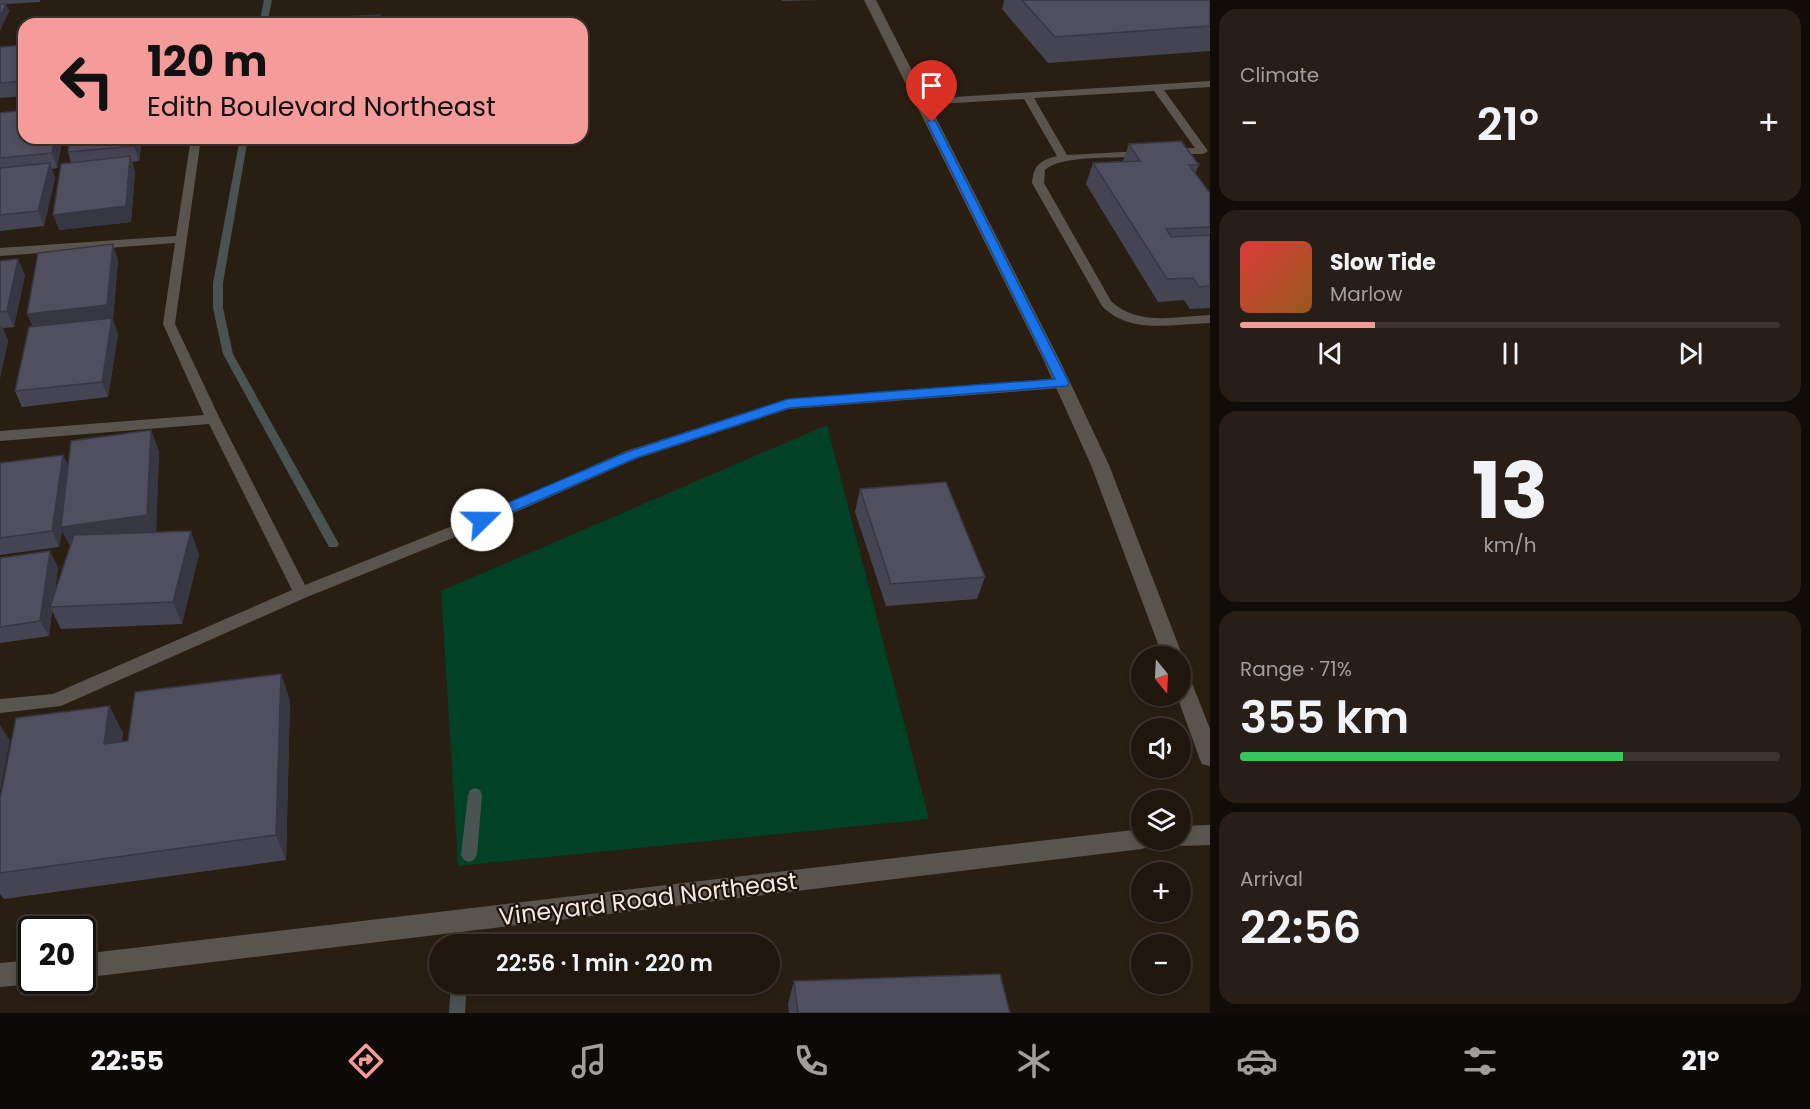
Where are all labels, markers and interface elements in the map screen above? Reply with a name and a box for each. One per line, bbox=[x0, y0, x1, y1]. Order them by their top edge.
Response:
text: 120 m bbox=[147, 32, 268, 91]
icon: left bbox=[48, 42, 126, 120]
pin bbox=[906, 60, 957, 122]
text: Climate bbox=[1240, 61, 1319, 89]
icon: arrive bbox=[915, 69, 948, 102]
text: Edith Boulevard Northeast bbox=[147, 88, 496, 125]
text: 21° bbox=[1477, 93, 1539, 156]
text: − bbox=[1240, 100, 1258, 147]
text: + bbox=[1757, 100, 1780, 147]
text: Slow Tide bbox=[1330, 247, 1436, 278]
text: Marlow bbox=[1330, 280, 1402, 308]
icon: previous bbox=[1314, 337, 1347, 370]
icon: pause bbox=[1494, 337, 1527, 370]
icon: next bbox=[1674, 337, 1707, 370]
text: 13 bbox=[1472, 436, 1548, 545]
position arrow bbox=[450, 488, 514, 552]
text: km/h bbox=[1483, 531, 1537, 559]
north arrow bbox=[1131, 646, 1191, 706]
map controls bbox=[1131, 646, 1191, 994]
text: Range · 71% bbox=[1240, 655, 1352, 683]
text: 355 km bbox=[1240, 686, 1409, 749]
button: sound bbox=[1131, 718, 1191, 778]
button: layers bbox=[1131, 790, 1191, 850]
button: + bbox=[1131, 862, 1191, 922]
street label: Vineyard Road Northeast bbox=[497, 864, 799, 933]
text: Arrival bbox=[1240, 865, 1303, 893]
text: 22:56 bbox=[1240, 896, 1361, 959]
speed limit sign: 20 bbox=[18, 916, 96, 994]
button: − bbox=[1131, 934, 1191, 994]
text: 22:56 · 1 min · 220 m bbox=[496, 948, 713, 979]
icon: directions bbox=[345, 1040, 387, 1082]
icon: music bbox=[568, 1040, 610, 1082]
icon: phone bbox=[790, 1040, 832, 1082]
icon: climate bbox=[1013, 1040, 1055, 1082]
icon: car bbox=[1236, 1040, 1278, 1082]
icon: filters bbox=[1459, 1040, 1501, 1082]
text: 22:55 bbox=[90, 1042, 164, 1079]
text: 21° bbox=[1681, 1042, 1720, 1079]

